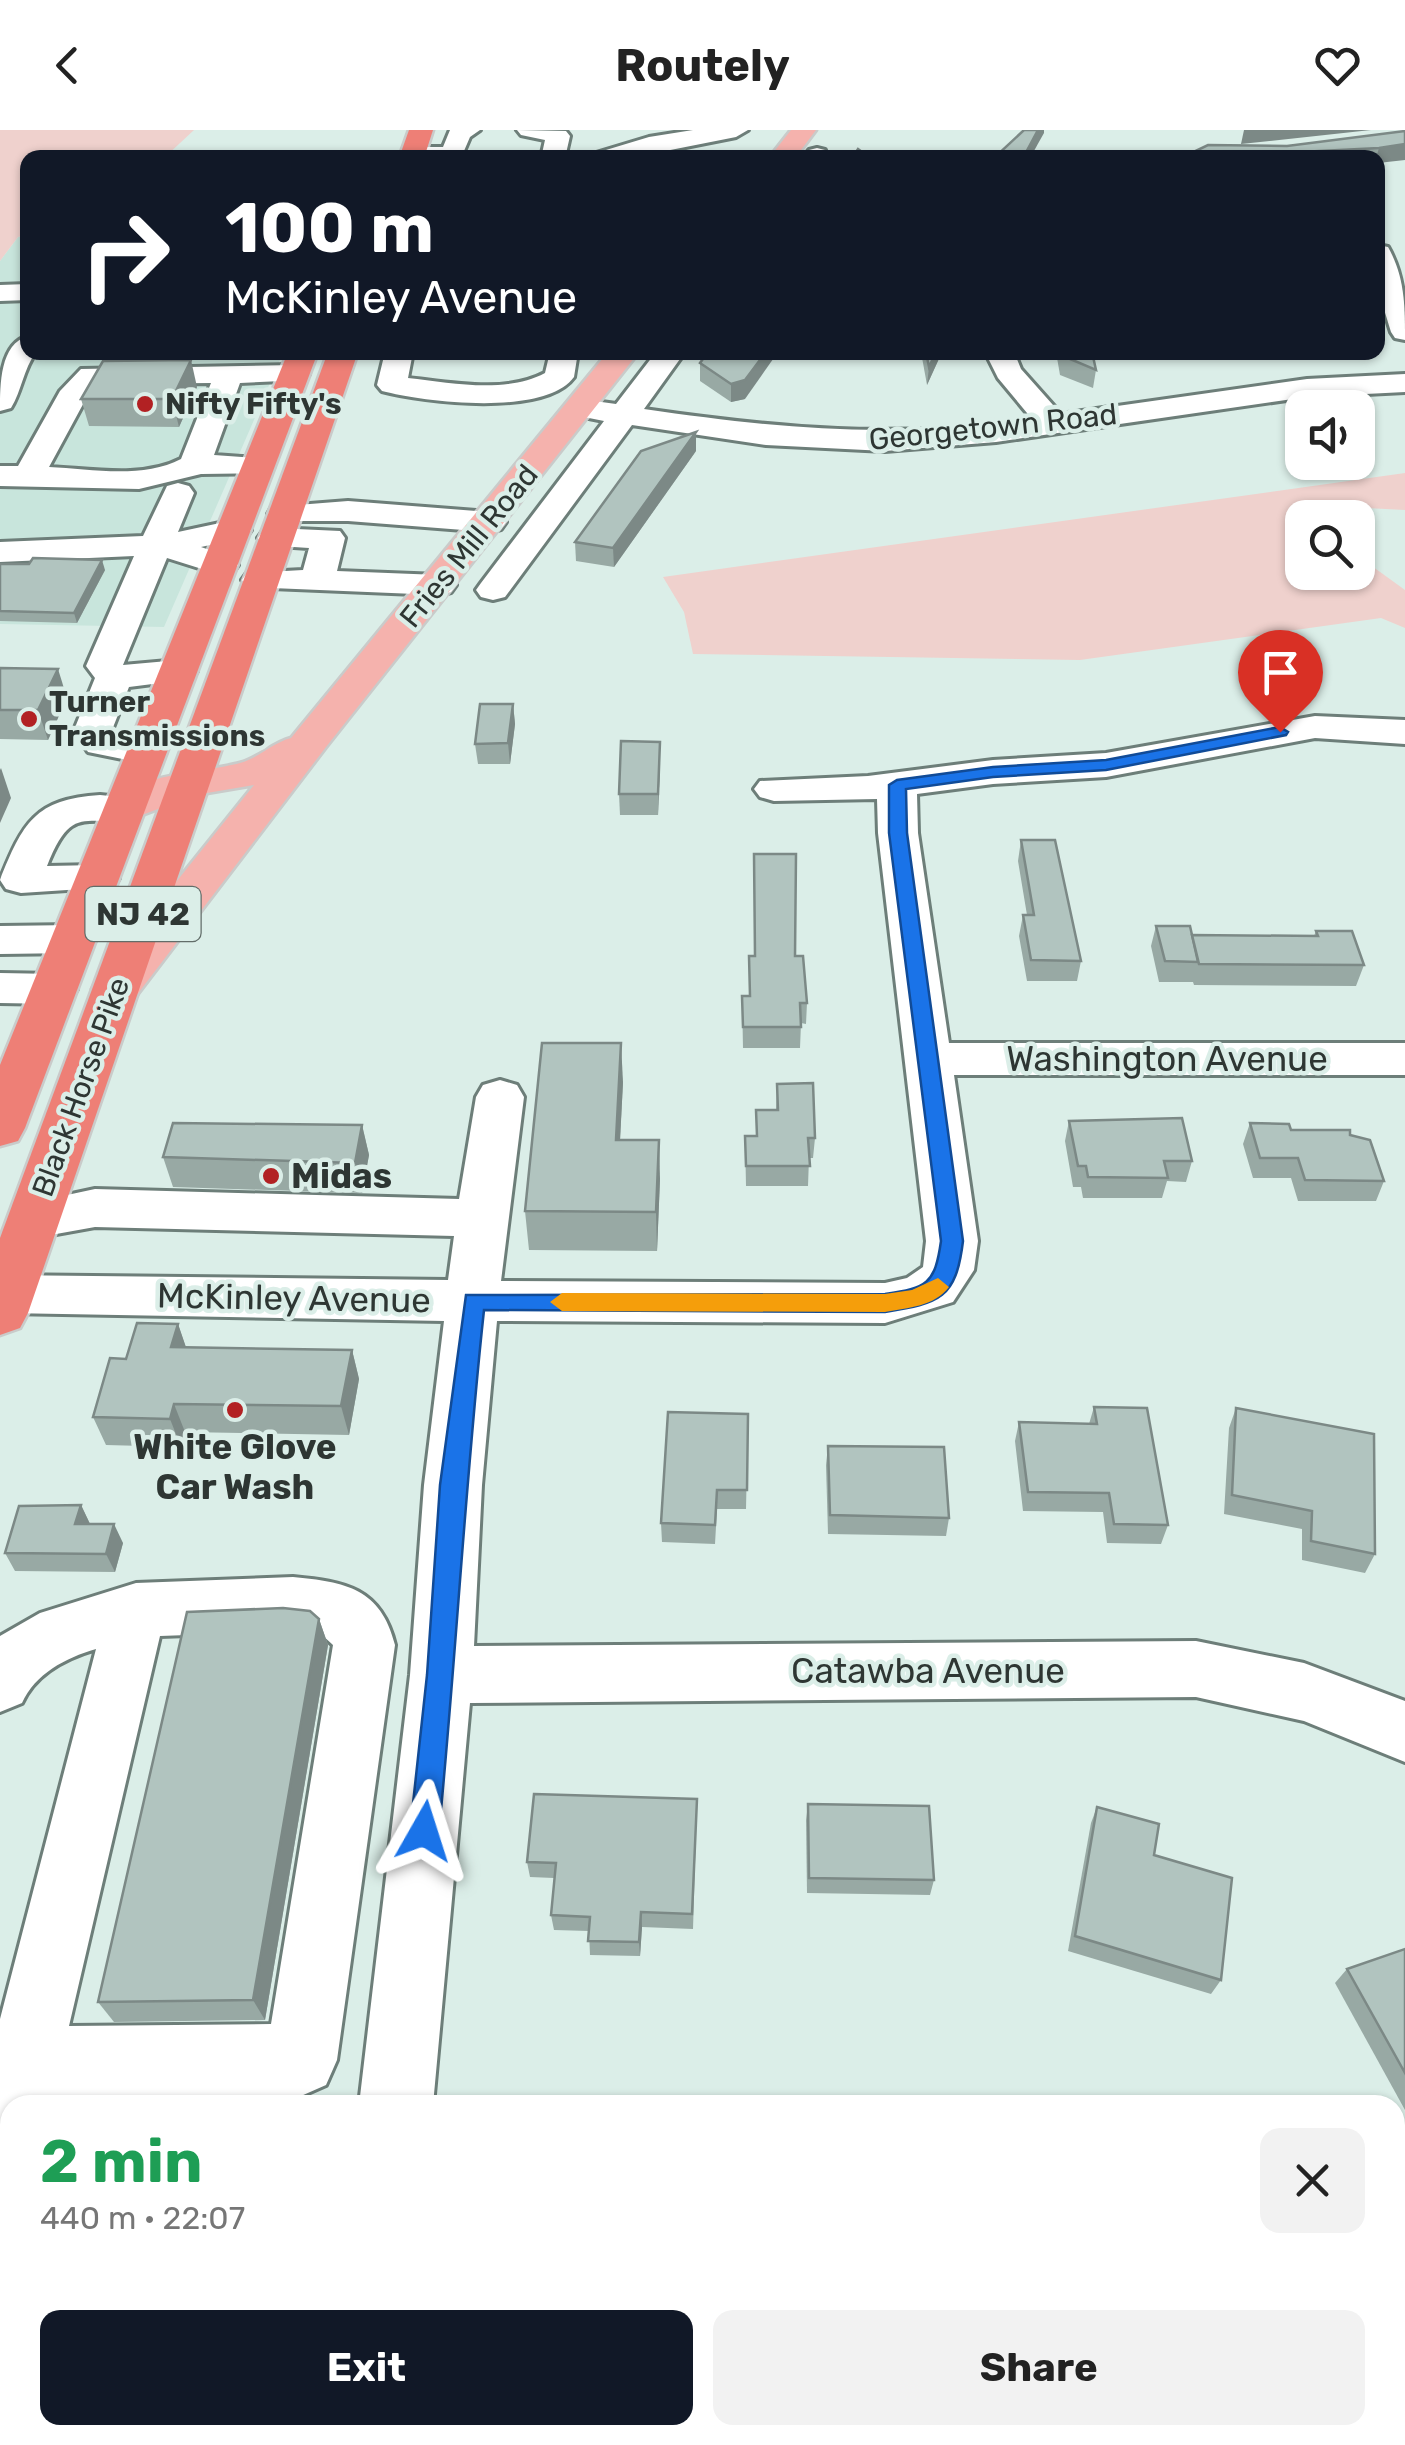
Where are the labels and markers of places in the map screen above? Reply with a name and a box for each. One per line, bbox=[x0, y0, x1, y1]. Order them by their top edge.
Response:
place label: Nifty Fifty's bbox=[165, 386, 342, 422]
marker: Nifty Fifty's bbox=[134, 393, 156, 415]
pin bbox=[1238, 630, 1323, 733]
place label: Turner Transmissions bbox=[49, 684, 265, 754]
marker: Turner Transmissions bbox=[18, 708, 40, 730]
place label: Midas bbox=[291, 1155, 392, 1197]
marker: Midas bbox=[260, 1165, 282, 1187]
marker: White Glove Car Wash bbox=[224, 1399, 246, 1421]
place label: White Glove Car Wash bbox=[133, 1426, 337, 1508]

